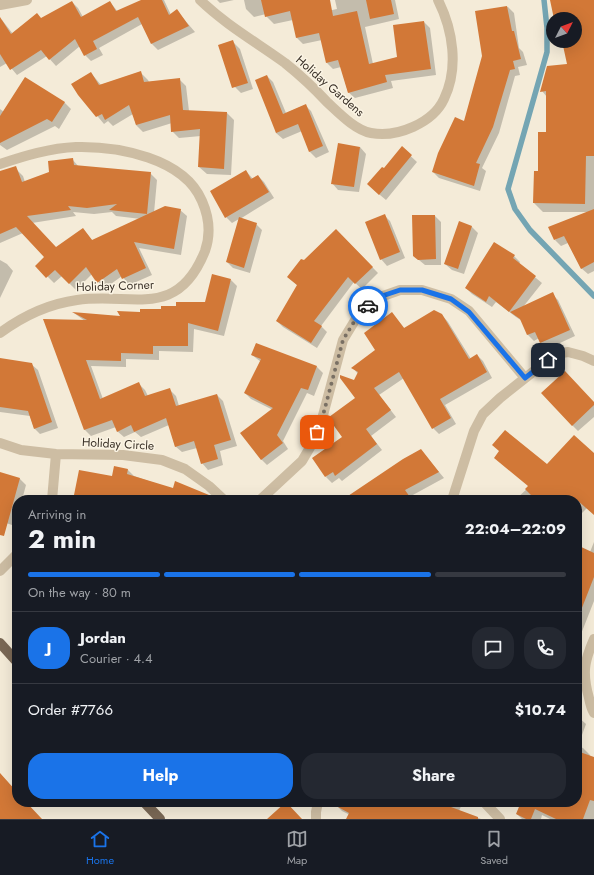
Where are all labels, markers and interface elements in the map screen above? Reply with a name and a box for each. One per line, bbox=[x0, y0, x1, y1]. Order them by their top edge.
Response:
north arrow bbox=[546, 12, 582, 48]
map controls bbox=[546, 12, 582, 48]
street label: Holiday Gardens bbox=[292, 51, 368, 121]
street label: Holiday Corner bbox=[76, 276, 155, 296]
courier bbox=[348, 286, 388, 326]
icon: car bbox=[357, 295, 379, 317]
pin bbox=[531, 343, 565, 377]
icon: home bbox=[537, 349, 559, 371]
pin bbox=[300, 415, 334, 449]
icon: bag bbox=[306, 421, 328, 443]
street label: Holiday Circle bbox=[81, 433, 155, 455]
text: Arriving in bbox=[28, 505, 86, 524]
text: 22:04–22:09 bbox=[465, 518, 566, 540]
text: 2 min bbox=[28, 520, 96, 558]
text: On the way · 80 m bbox=[28, 583, 131, 602]
text: Jordan bbox=[80, 627, 126, 649]
button: chat bbox=[472, 627, 514, 669]
button: phone bbox=[524, 627, 566, 669]
text: J bbox=[47, 637, 51, 659]
text: Courier · 4.4 bbox=[80, 649, 153, 668]
text: Order #7766 bbox=[28, 699, 113, 721]
text: $10.74 bbox=[515, 699, 566, 721]
button: Help bbox=[28, 753, 293, 799]
button: Share bbox=[301, 753, 566, 799]
tab: Home bbox=[86, 828, 114, 868]
tab: Map bbox=[286, 828, 308, 868]
tab: Saved bbox=[480, 828, 508, 868]

